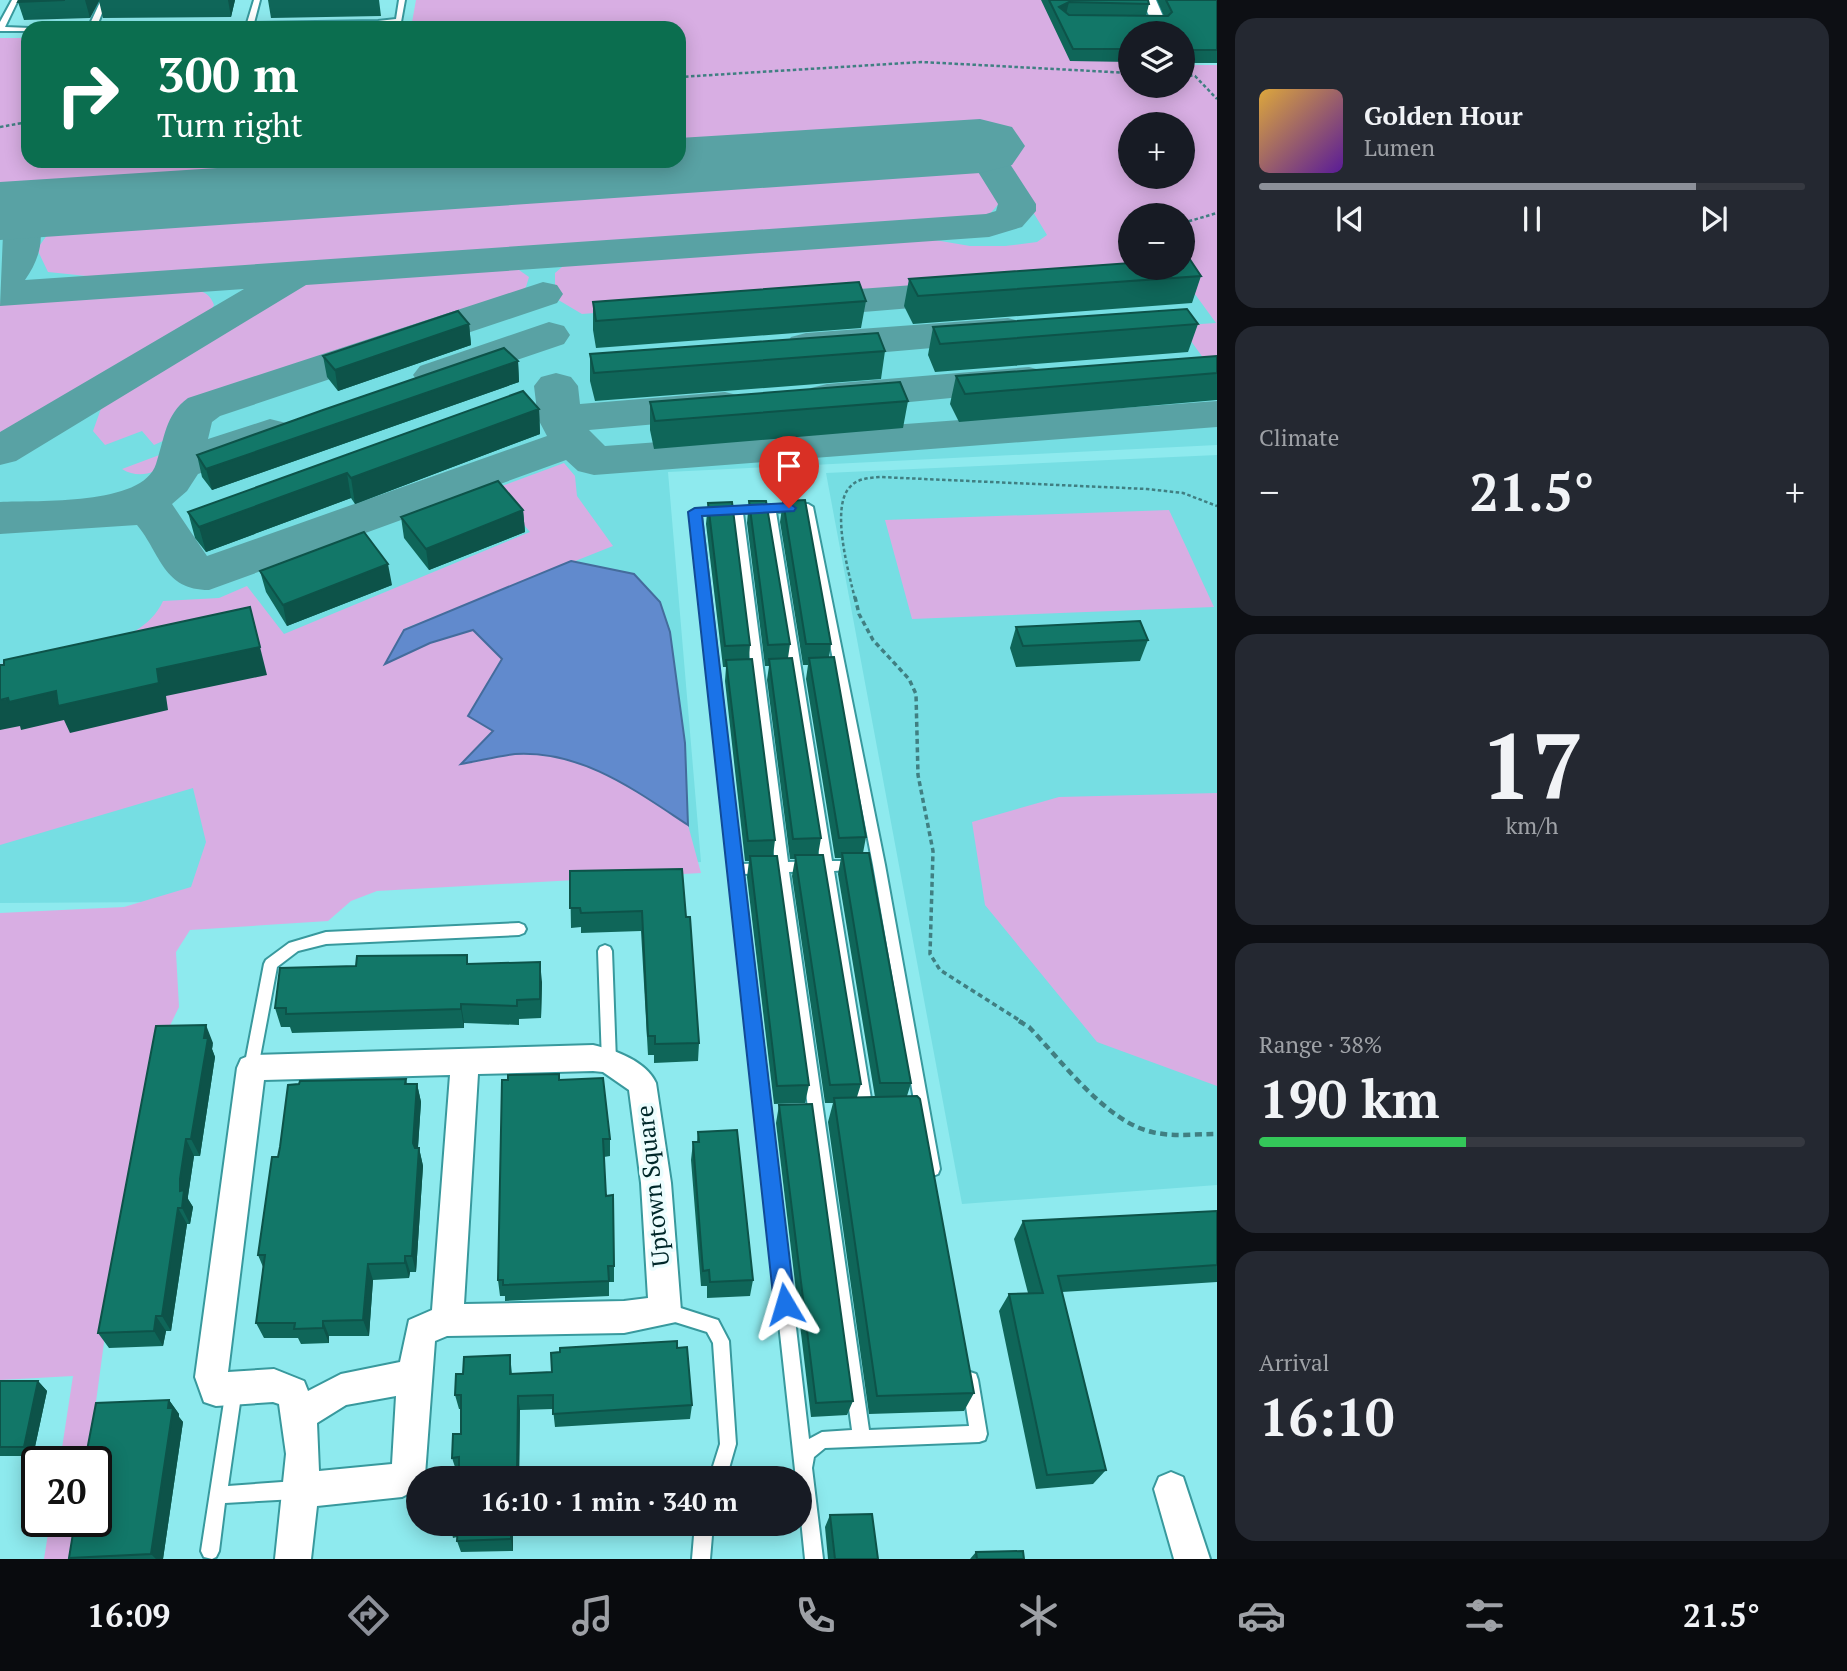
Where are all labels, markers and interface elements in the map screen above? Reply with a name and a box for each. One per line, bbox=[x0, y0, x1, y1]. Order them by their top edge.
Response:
map controls bbox=[1118, 21, 1195, 280]
button: layers bbox=[1118, 21, 1195, 98]
text: 300 m bbox=[157, 41, 299, 106]
icon: right bbox=[42, 49, 133, 140]
text: Golden Hour bbox=[1364, 98, 1523, 132]
text: Turn right bbox=[157, 104, 303, 146]
button: + bbox=[1118, 112, 1195, 189]
text: Lumen bbox=[1364, 132, 1435, 163]
icon: previous bbox=[1331, 200, 1369, 238]
icon: pause bbox=[1513, 200, 1551, 238]
icon: next bbox=[1695, 200, 1733, 238]
button: − bbox=[1118, 203, 1195, 280]
text: Climate bbox=[1259, 422, 1339, 453]
pin bbox=[759, 436, 819, 508]
icon: arrive bbox=[770, 447, 808, 485]
text: 21.5° bbox=[1469, 457, 1595, 526]
text: − bbox=[1259, 467, 1279, 517]
text: + bbox=[1785, 467, 1805, 517]
text: 17 bbox=[1481, 704, 1583, 825]
text: km/h bbox=[1505, 810, 1559, 841]
text: Range · 38% bbox=[1259, 1029, 1382, 1060]
text: 190 km bbox=[1259, 1064, 1440, 1133]
street label: Uptown Square bbox=[628, 1104, 676, 1268]
position arrow bbox=[748, 1267, 822, 1341]
text: Arrival bbox=[1259, 1347, 1330, 1378]
text: 16:10 bbox=[1259, 1382, 1394, 1451]
speed limit sign: 20 bbox=[21, 1446, 112, 1537]
text: 16:10 · 1 min · 340 m bbox=[480, 1484, 738, 1518]
icon: directions bbox=[344, 1591, 393, 1640]
icon: music bbox=[568, 1591, 617, 1640]
icon: phone bbox=[791, 1591, 840, 1640]
icon: climate bbox=[1014, 1591, 1063, 1640]
icon: car bbox=[1237, 1591, 1286, 1640]
icon: filters bbox=[1460, 1591, 1509, 1640]
text: 16:09 bbox=[87, 1594, 170, 1636]
text: 21.5° bbox=[1683, 1594, 1760, 1636]

